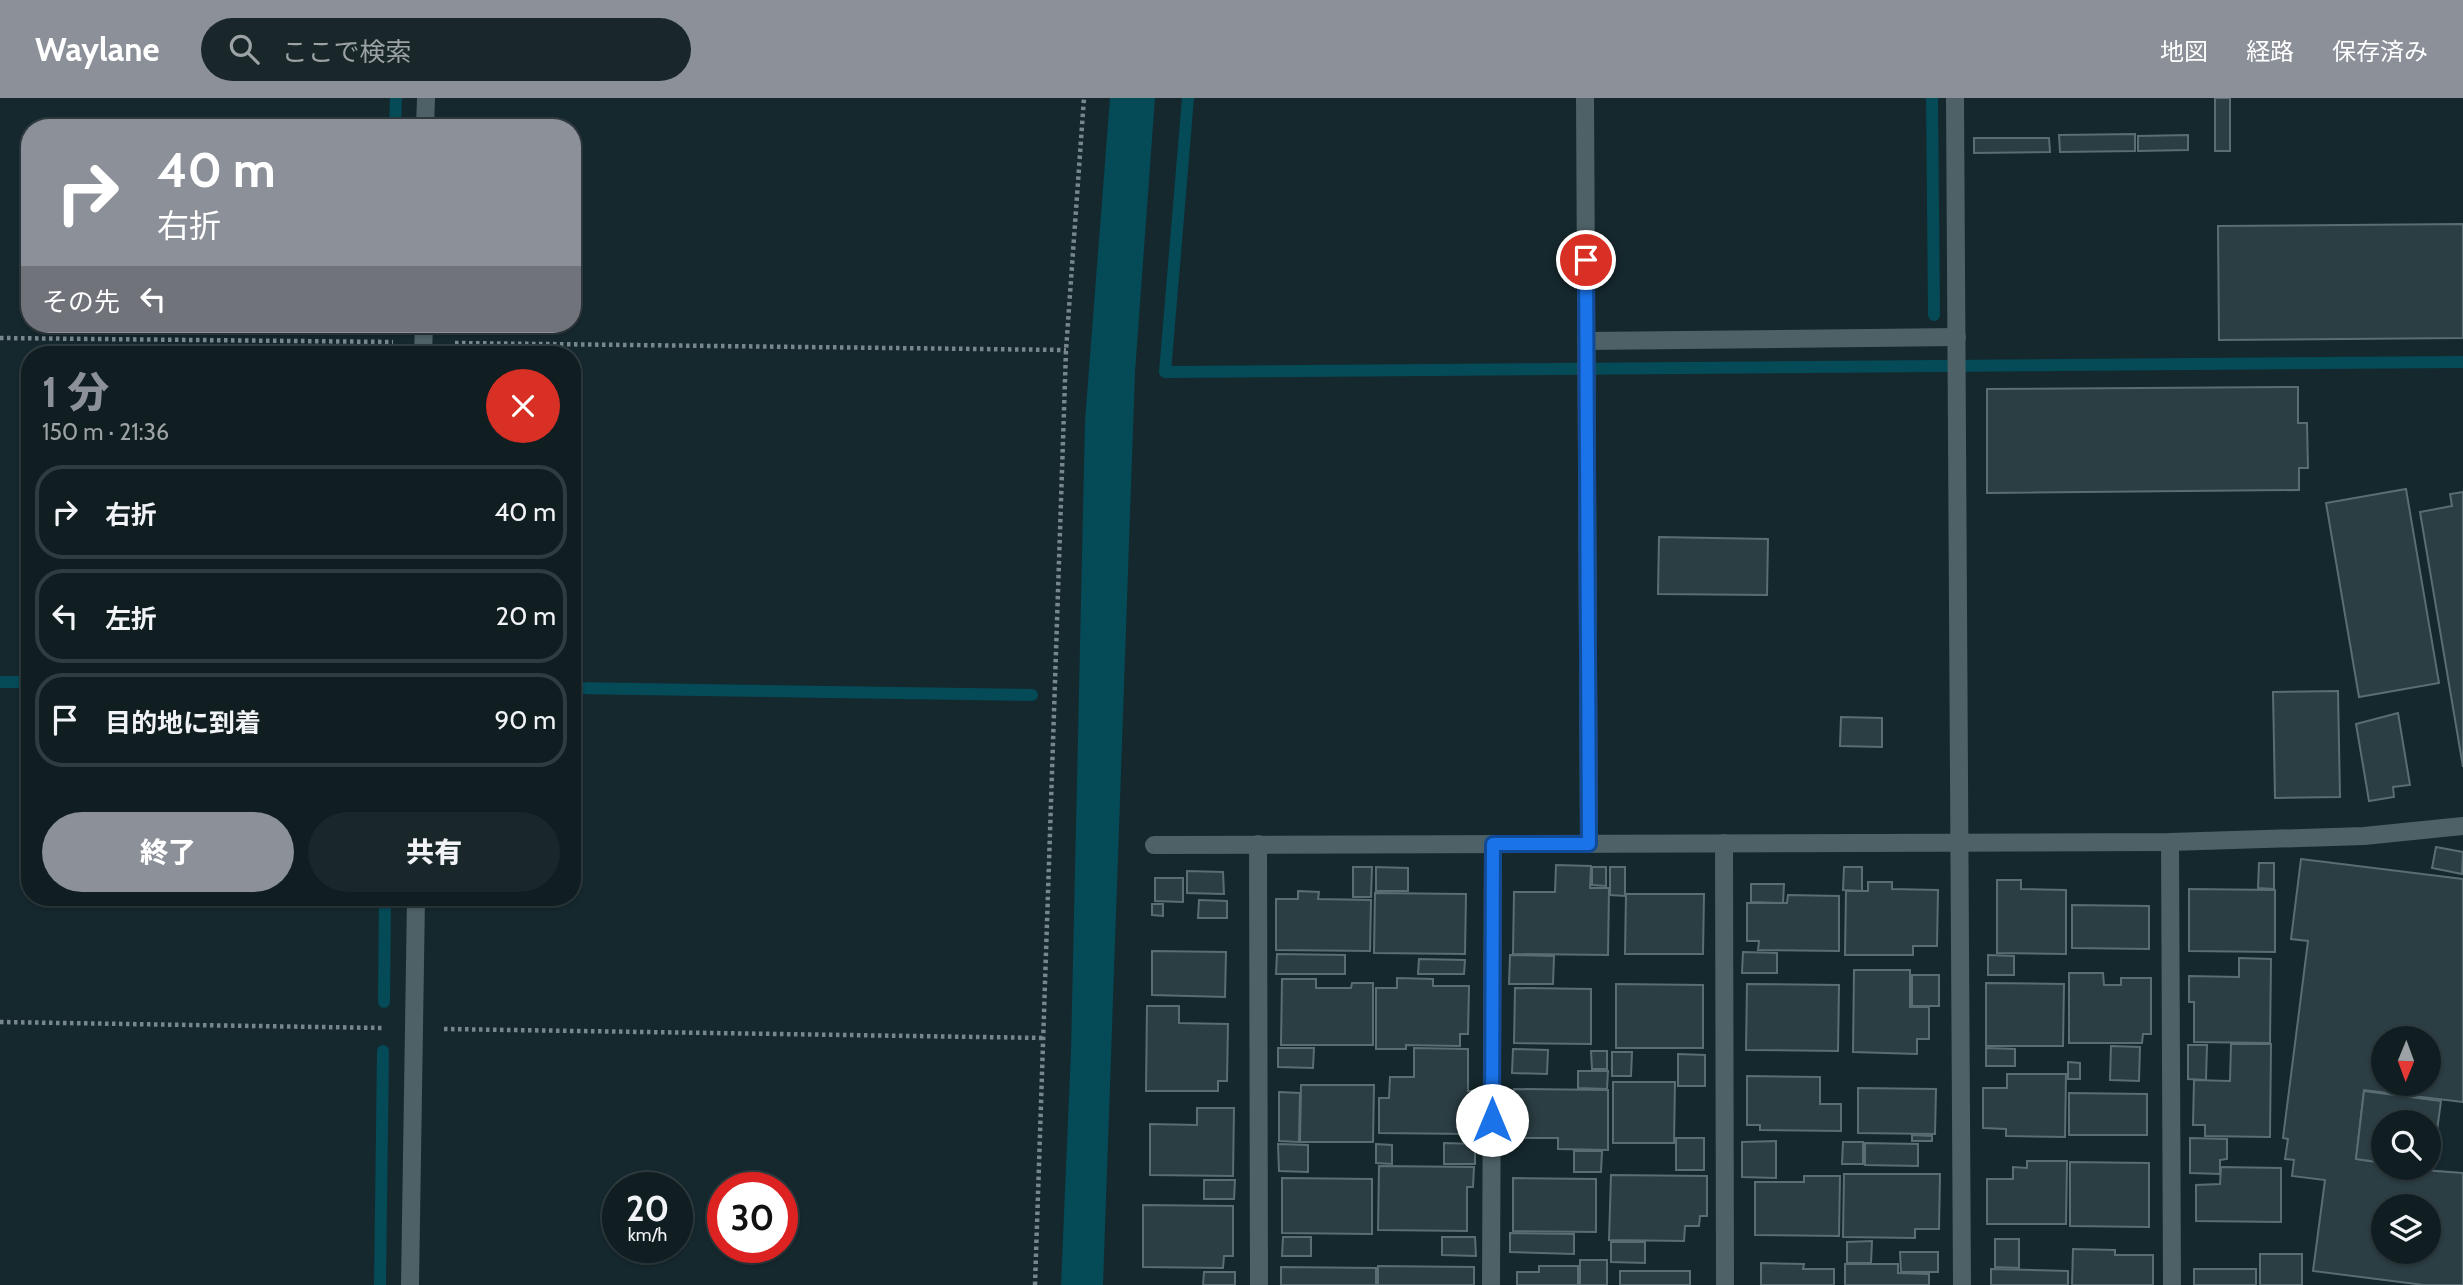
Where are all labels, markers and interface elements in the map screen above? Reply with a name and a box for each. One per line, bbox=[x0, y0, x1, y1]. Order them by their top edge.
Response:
search box bbox=[201, 18, 691, 81]
text: Waylane bbox=[35, 29, 159, 69]
icon: search bbox=[225, 30, 263, 68]
text: ここで検索 bbox=[281, 36, 411, 68]
text: 地図 bbox=[2160, 37, 2208, 66]
text: 経路 bbox=[2246, 37, 2294, 66]
text: 保存済み bbox=[2332, 37, 2428, 66]
text: 40 m bbox=[157, 140, 276, 199]
icon: right bbox=[42, 147, 133, 238]
text: 右折 bbox=[157, 206, 221, 245]
pin bbox=[1556, 230, 1616, 290]
icon: arrive bbox=[1567, 241, 1605, 279]
icon: left bbox=[134, 280, 172, 318]
text: その先 bbox=[42, 286, 120, 318]
text: 1 分 bbox=[42, 366, 109, 418]
button: close bbox=[486, 369, 560, 443]
text: 150 m · 21:36 bbox=[42, 418, 169, 446]
icon: right bbox=[46, 493, 84, 531]
text: 40 m bbox=[494, 496, 556, 528]
text: 右折 bbox=[105, 499, 157, 531]
icon: left bbox=[46, 597, 84, 635]
text: 20 m bbox=[496, 600, 556, 632]
text: 左折 bbox=[105, 603, 157, 635]
icon: arrive bbox=[46, 701, 84, 739]
text: 90 m bbox=[494, 704, 556, 736]
text: 目的地に到着 bbox=[105, 707, 261, 739]
button: 終了 bbox=[42, 812, 294, 892]
button: 共有 bbox=[308, 812, 560, 892]
north arrow bbox=[2371, 1026, 2441, 1096]
map controls bbox=[2371, 1026, 2441, 1264]
position arrow bbox=[1455, 1083, 1529, 1157]
button: search bbox=[2371, 1110, 2441, 1180]
speed limit sign: 30 bbox=[707, 1172, 798, 1263]
text: 20 bbox=[626, 1187, 669, 1230]
button: layers bbox=[2371, 1194, 2441, 1264]
text: km/h bbox=[628, 1224, 667, 1246]

